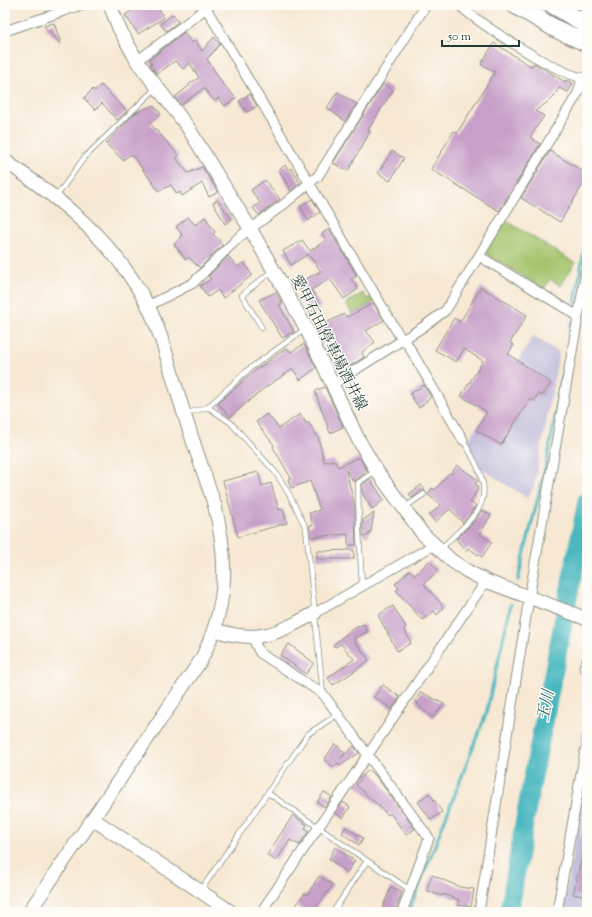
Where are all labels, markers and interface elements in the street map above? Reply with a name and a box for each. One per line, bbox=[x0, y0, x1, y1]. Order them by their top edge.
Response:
scale bar bbox=[442, 22, 519, 48]
text: 50 m bbox=[447, 28, 471, 46]
street label: 愛甲石田停車場酒井線 bbox=[285, 271, 371, 415]
water label: 玉川 bbox=[533, 686, 562, 724]

